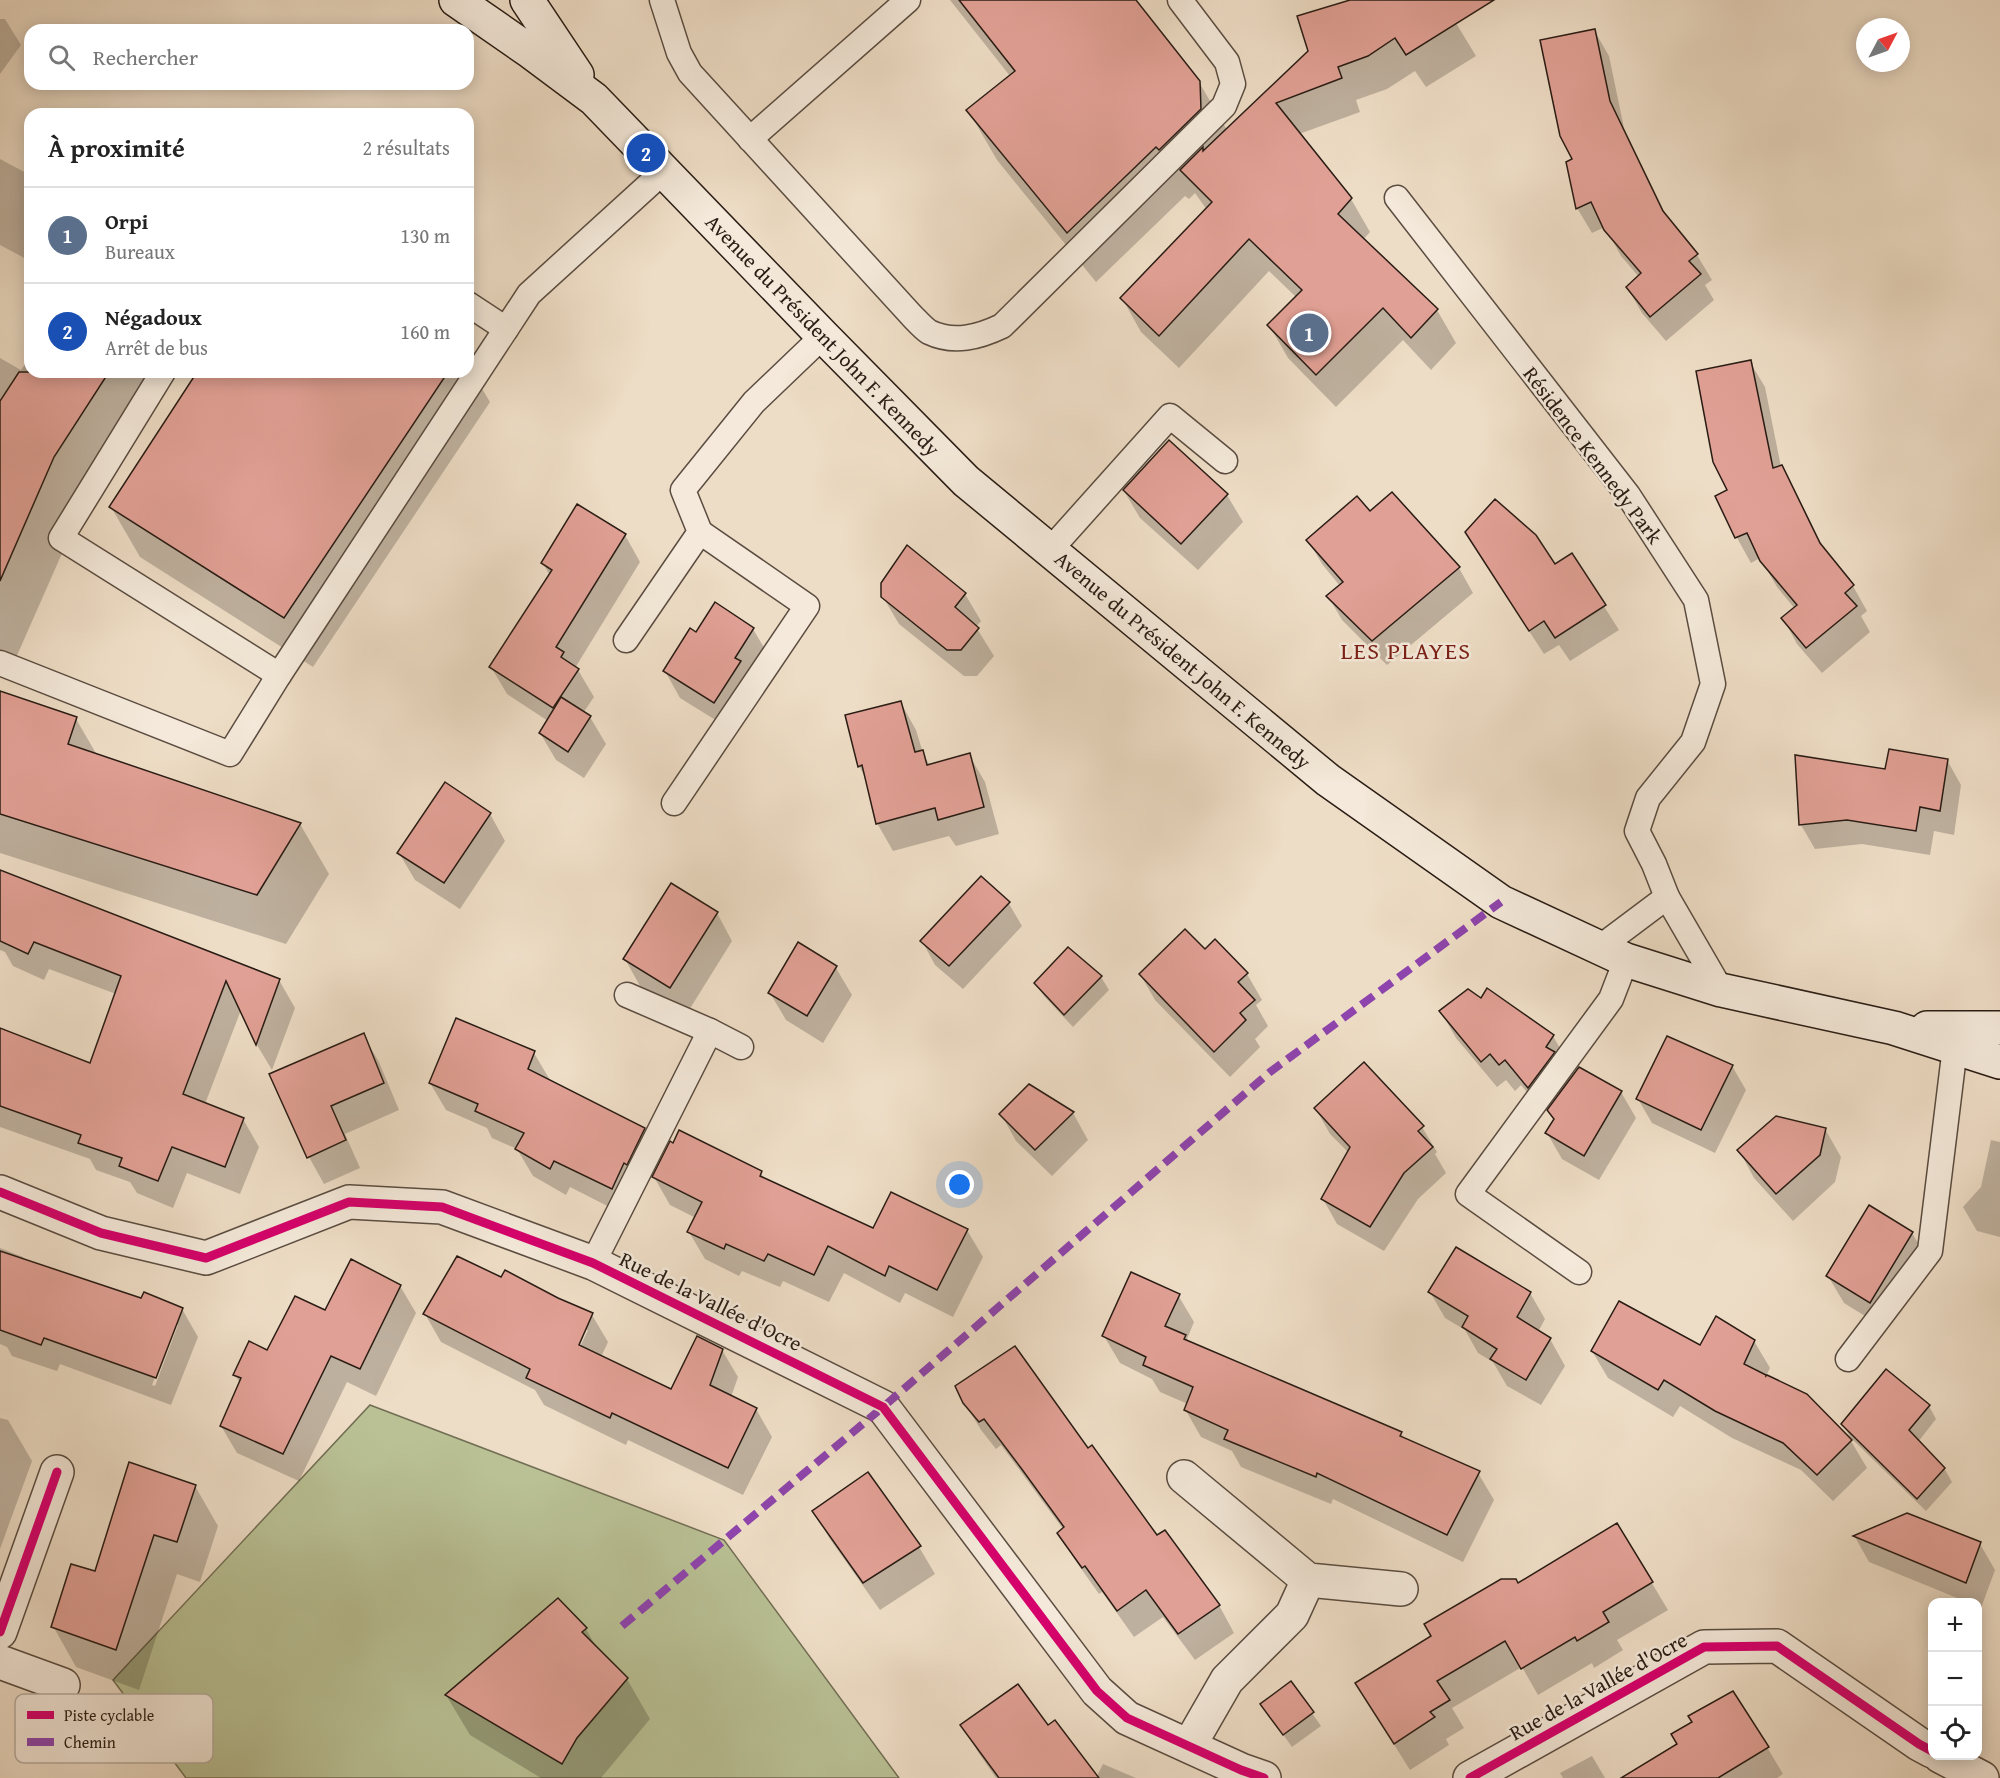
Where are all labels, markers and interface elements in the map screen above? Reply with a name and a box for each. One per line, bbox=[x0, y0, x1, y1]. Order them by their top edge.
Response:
north arrow bbox=[1856, 18, 1910, 72]
search box bbox=[24, 24, 474, 90]
icon: search bbox=[45, 41, 78, 74]
text: Rechercher bbox=[93, 41, 198, 73]
text: À proximité bbox=[48, 128, 185, 167]
pin: 2 bbox=[626, 130, 666, 176]
text: 2 résultats bbox=[362, 133, 450, 162]
text: Orpi bbox=[105, 205, 148, 237]
street label: Avenue du Président John F. Kennedy bbox=[699, 207, 948, 463]
text: 1 bbox=[62, 221, 73, 250]
text: 130 m bbox=[400, 221, 450, 250]
text: Bureaux bbox=[105, 237, 175, 266]
text: Négadoux bbox=[105, 301, 202, 333]
pin: 1 bbox=[1290, 310, 1328, 356]
text: 2 bbox=[62, 317, 73, 346]
text: 160 m bbox=[400, 317, 450, 346]
text: Arrêt de bus bbox=[105, 333, 208, 362]
street label: Résidence Kennedy Park bbox=[1516, 360, 1670, 551]
street label: Avenue du Président John F. Kennedy bbox=[1048, 543, 1318, 777]
district label: LES PLAYES bbox=[1340, 633, 1472, 668]
your location bbox=[945, 1170, 974, 1199]
street label: Rue de la Vallée d'Ocre bbox=[615, 1243, 808, 1359]
map controls bbox=[1928, 1598, 1982, 1760]
button: + bbox=[1928, 1598, 1982, 1652]
street label: Rue de la Vallée d'Ocre bbox=[1503, 1624, 1693, 1748]
button: − bbox=[1928, 1652, 1982, 1706]
legend bbox=[15, 1694, 213, 1763]
text: Piste cyclable bbox=[64, 1703, 154, 1727]
button: locate bbox=[1928, 1706, 1982, 1760]
text: Chemin bbox=[64, 1730, 116, 1754]

